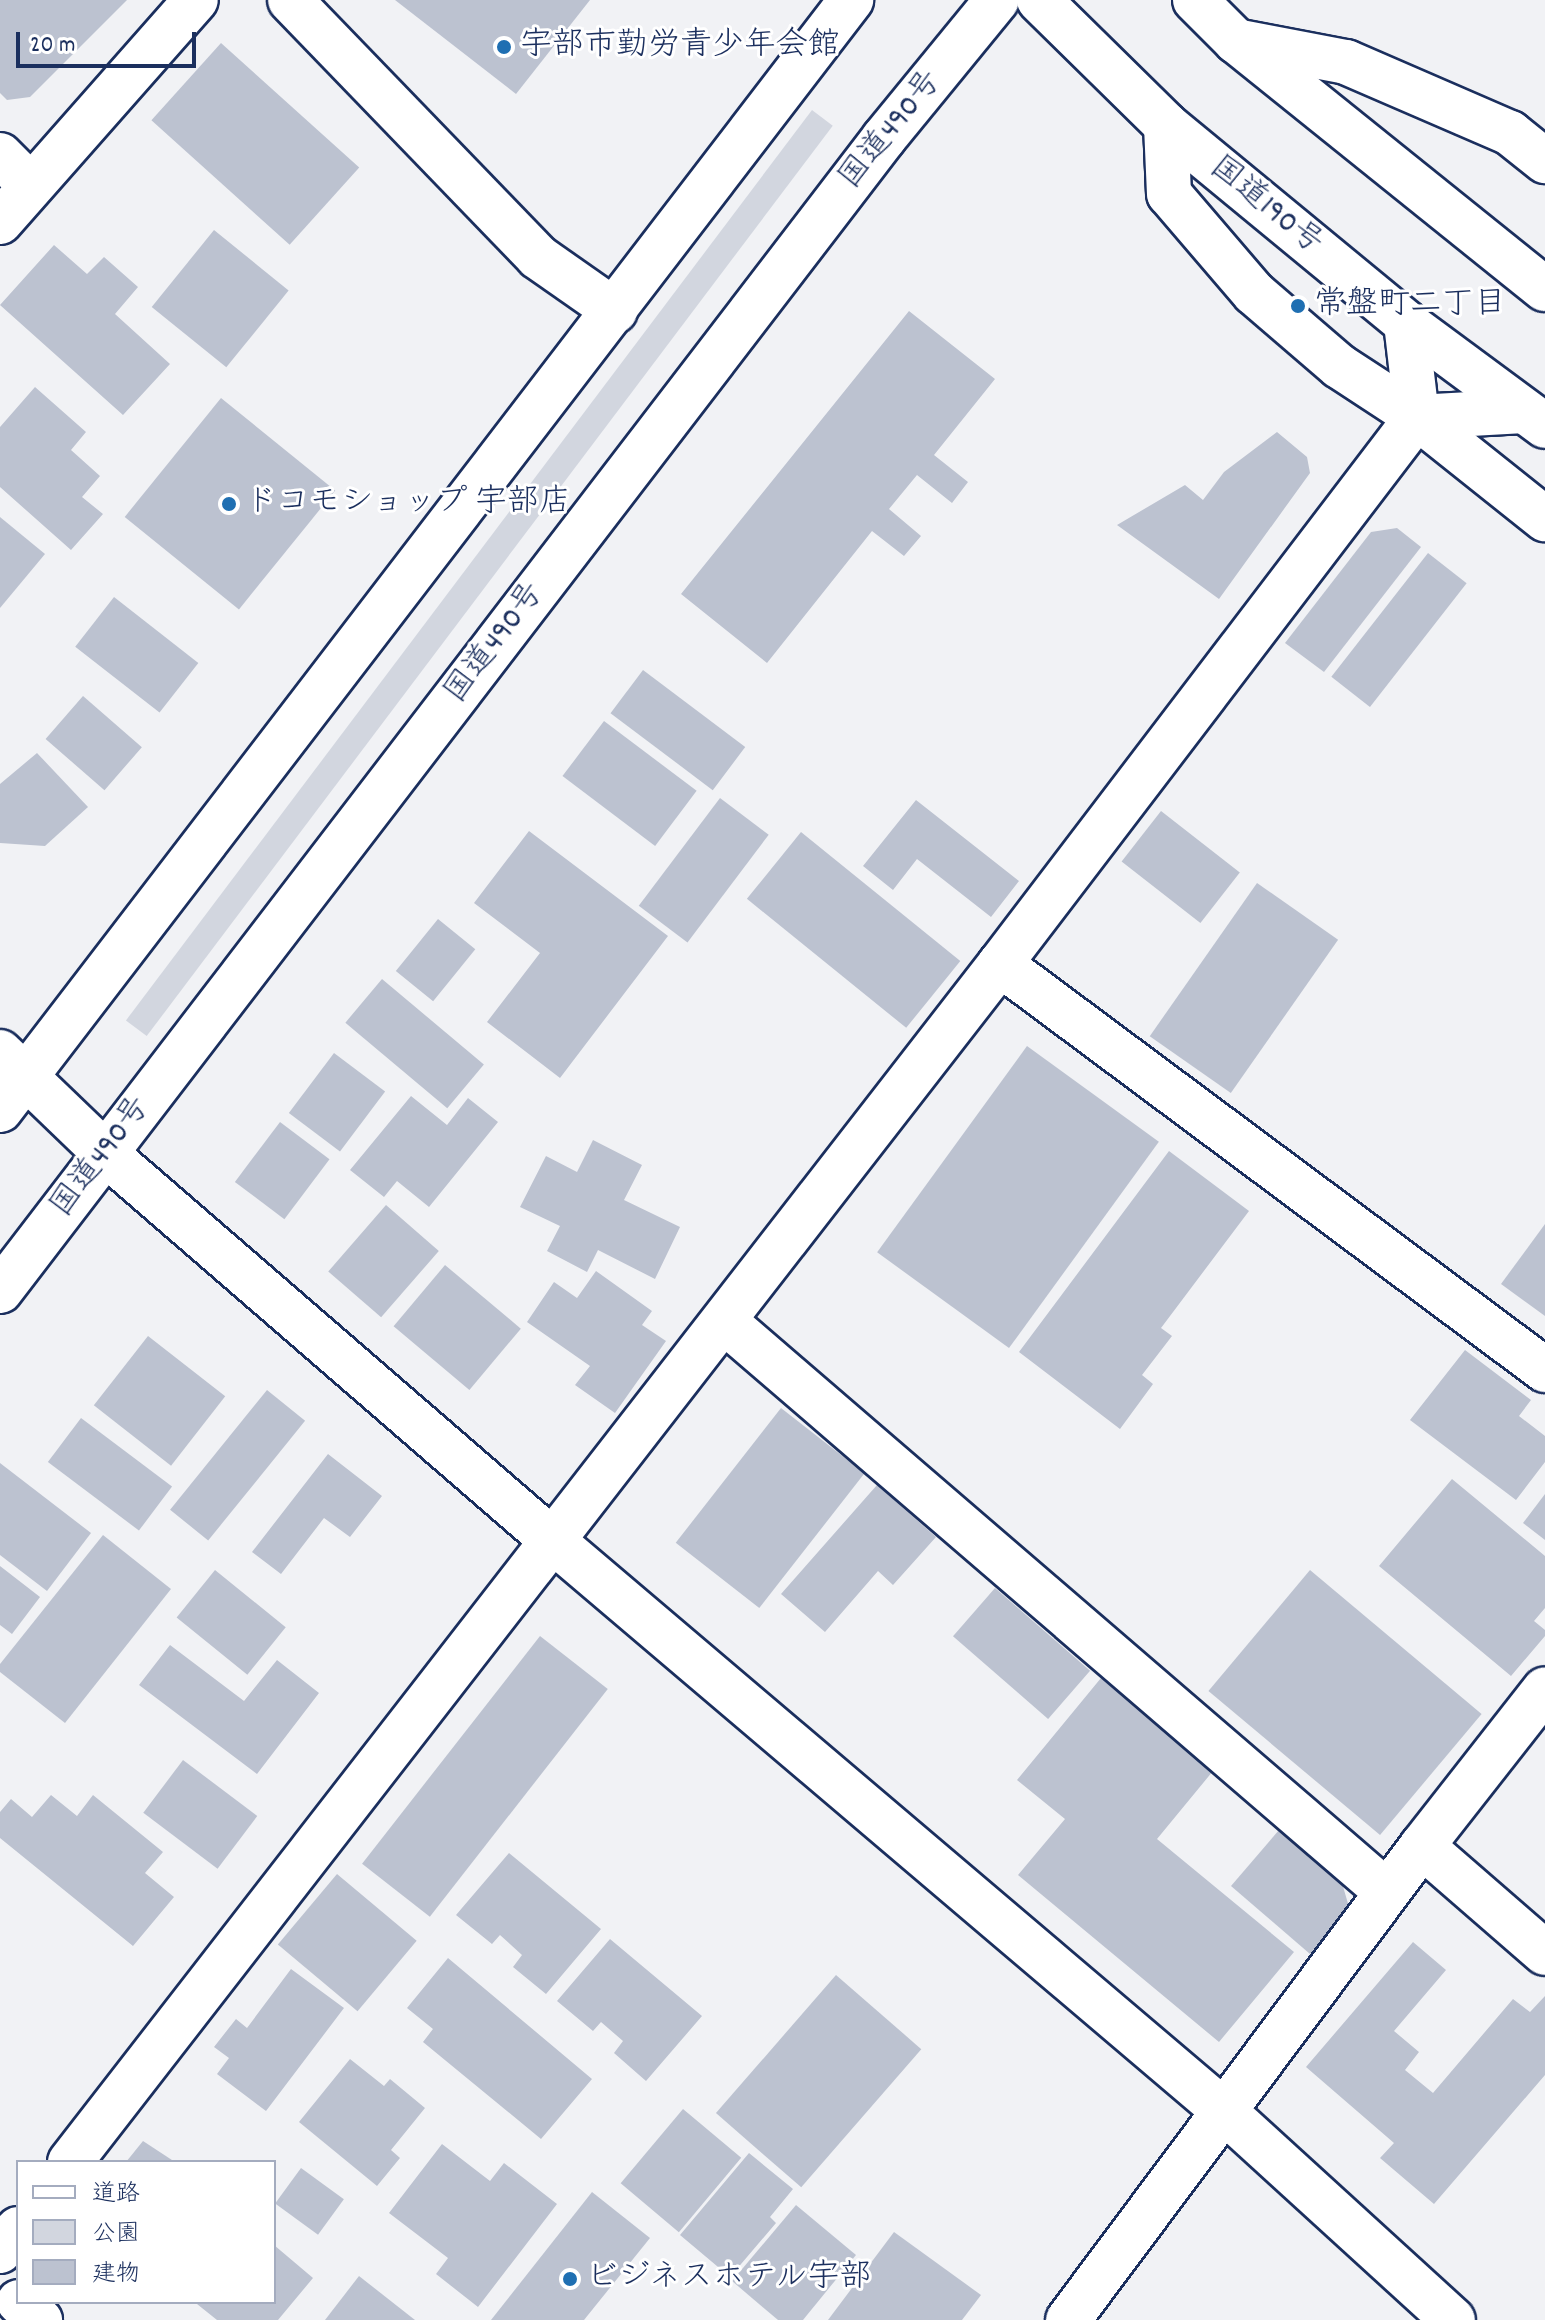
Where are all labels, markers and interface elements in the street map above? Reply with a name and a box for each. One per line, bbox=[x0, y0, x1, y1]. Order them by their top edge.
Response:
scale bar bbox=[20, 16, 200, 66]
place label: 宇部市勤労青少年会館 bbox=[520, 28, 840, 66]
text: 20 m bbox=[30, 29, 76, 63]
marker: 宇部市勤労青少年会館 bbox=[495, 38, 513, 56]
street label: 国道490号 bbox=[833, 64, 951, 198]
street label: 国道190号 bbox=[1200, 150, 1330, 264]
place label: 常盤町二丁目 bbox=[1314, 287, 1506, 325]
marker: 常盤町二丁目 bbox=[1289, 297, 1307, 315]
place label: ドコモショップ 宇部店 bbox=[245, 485, 572, 523]
marker: ドコモショップ 宇部店 bbox=[220, 495, 238, 513]
street label: 国道490号 bbox=[438, 576, 554, 712]
street label: 国道490号 bbox=[44, 1090, 160, 1226]
legend bbox=[16, 2160, 276, 2304]
text: 道路 bbox=[92, 2178, 140, 2212]
text: 公園 bbox=[92, 2218, 140, 2252]
text: 建物 bbox=[92, 2258, 140, 2292]
place label: ビジネスホテル宇部 bbox=[586, 2260, 874, 2298]
marker: ビジネスホテル宇部 bbox=[561, 2270, 579, 2288]

